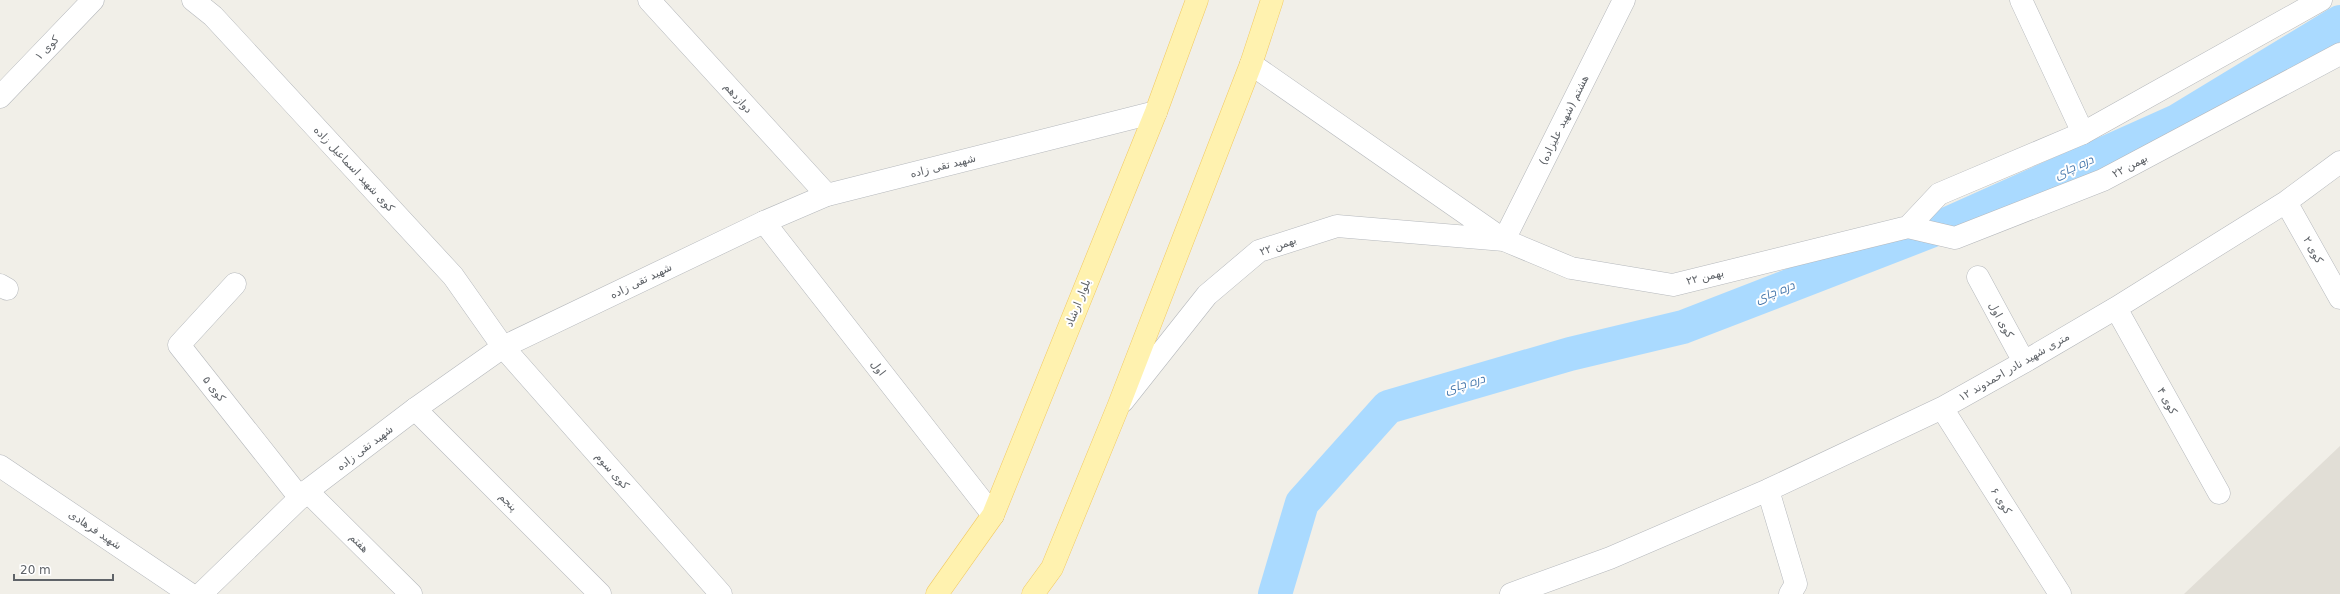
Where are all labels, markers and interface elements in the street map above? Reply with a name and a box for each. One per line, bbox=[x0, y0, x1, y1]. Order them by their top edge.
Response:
street label: کوی ۱ bbox=[32, 33, 62, 63]
street label: هشتم (شهید علیزاده) bbox=[1537, 73, 1592, 167]
street label: دوازدهم bbox=[721, 80, 755, 116]
street label: کوی شهید اسماعیل زاده bbox=[311, 123, 398, 215]
street label: ۲۲ بهمن bbox=[2110, 151, 2150, 181]
street label: شهید تقی زاده bbox=[909, 152, 977, 180]
water label: دره چای bbox=[2053, 152, 2097, 183]
street label: ۲۲ بهمن bbox=[1258, 233, 1298, 259]
street label: کوی ۲ bbox=[2300, 234, 2326, 266]
street label: شهید تقی زاده bbox=[608, 260, 674, 302]
street label: ۲۲ بهمن bbox=[1685, 266, 1725, 288]
street label: بلوار ارشاد bbox=[1063, 277, 1093, 329]
water label: دره چای bbox=[1753, 278, 1798, 307]
street label: کوی اول bbox=[1986, 300, 2017, 341]
street label: ۱۲ متری شهید نادر احمدوند bbox=[1956, 330, 2072, 404]
street label: اول bbox=[868, 358, 888, 378]
water label: دره چای bbox=[1443, 371, 1488, 397]
street label: کوی ۵ bbox=[200, 374, 229, 405]
street label: کوی ۴ bbox=[2154, 385, 2180, 417]
street label: شهید تقی زاده bbox=[334, 423, 396, 473]
street label: کوی سوم bbox=[592, 450, 632, 493]
street label: کوی ۶ bbox=[1988, 485, 2015, 517]
street label: پنجم bbox=[496, 490, 520, 514]
street label: شهید فرهادی bbox=[66, 508, 124, 552]
street label: هفتم bbox=[347, 531, 372, 556]
scale bar bbox=[14, 556, 113, 582]
text: 20 m bbox=[20, 563, 51, 577]

